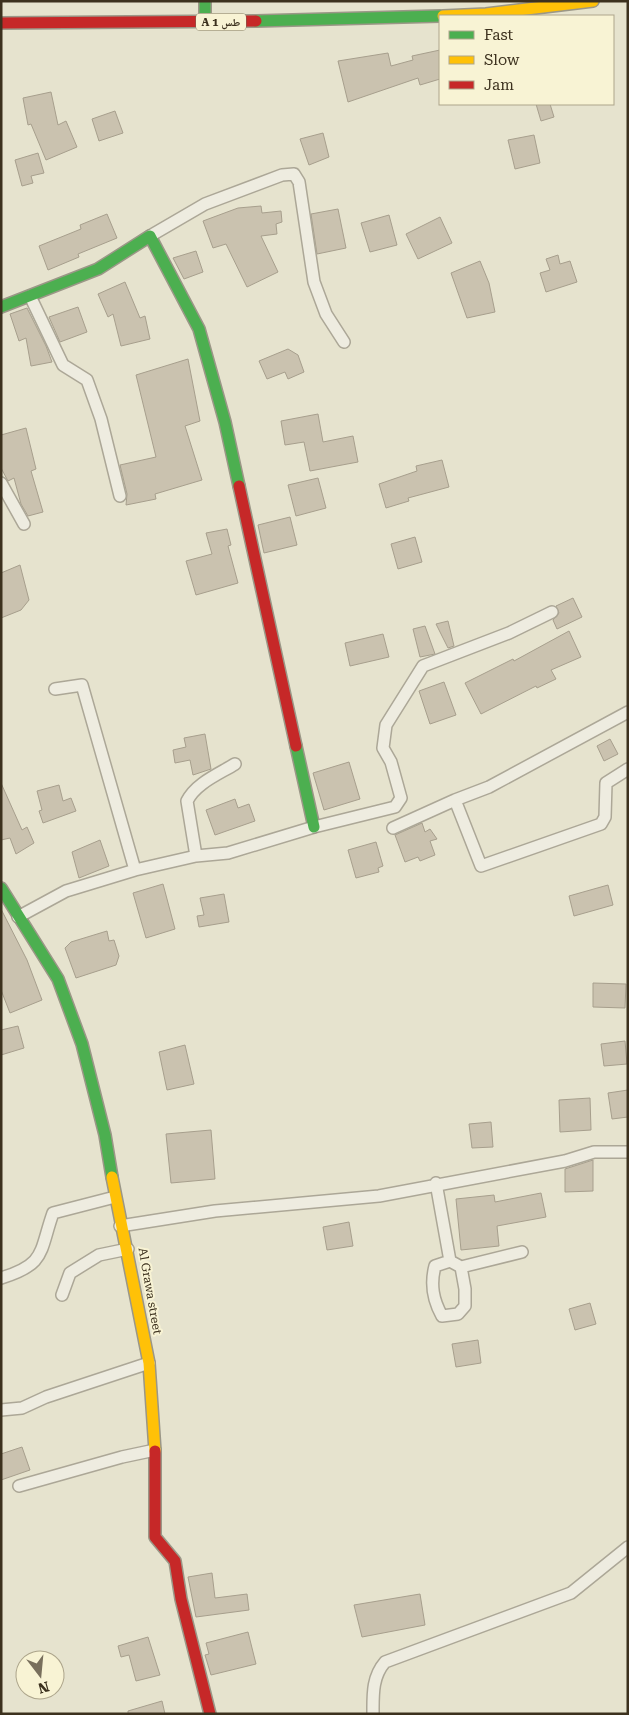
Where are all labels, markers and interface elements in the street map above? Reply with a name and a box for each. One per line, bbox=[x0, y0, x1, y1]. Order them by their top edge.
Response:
road number: A 1 طس bbox=[196, 14, 246, 31]
legend bbox=[439, 15, 614, 105]
text: Fast bbox=[484, 26, 514, 44]
text: Slow bbox=[484, 51, 520, 69]
text: Jam bbox=[484, 76, 514, 94]
street label: Al Grawa street bbox=[135, 1247, 165, 1336]
north arrow bbox=[15, 1650, 65, 1700]
text: N bbox=[36, 1678, 51, 1697]

